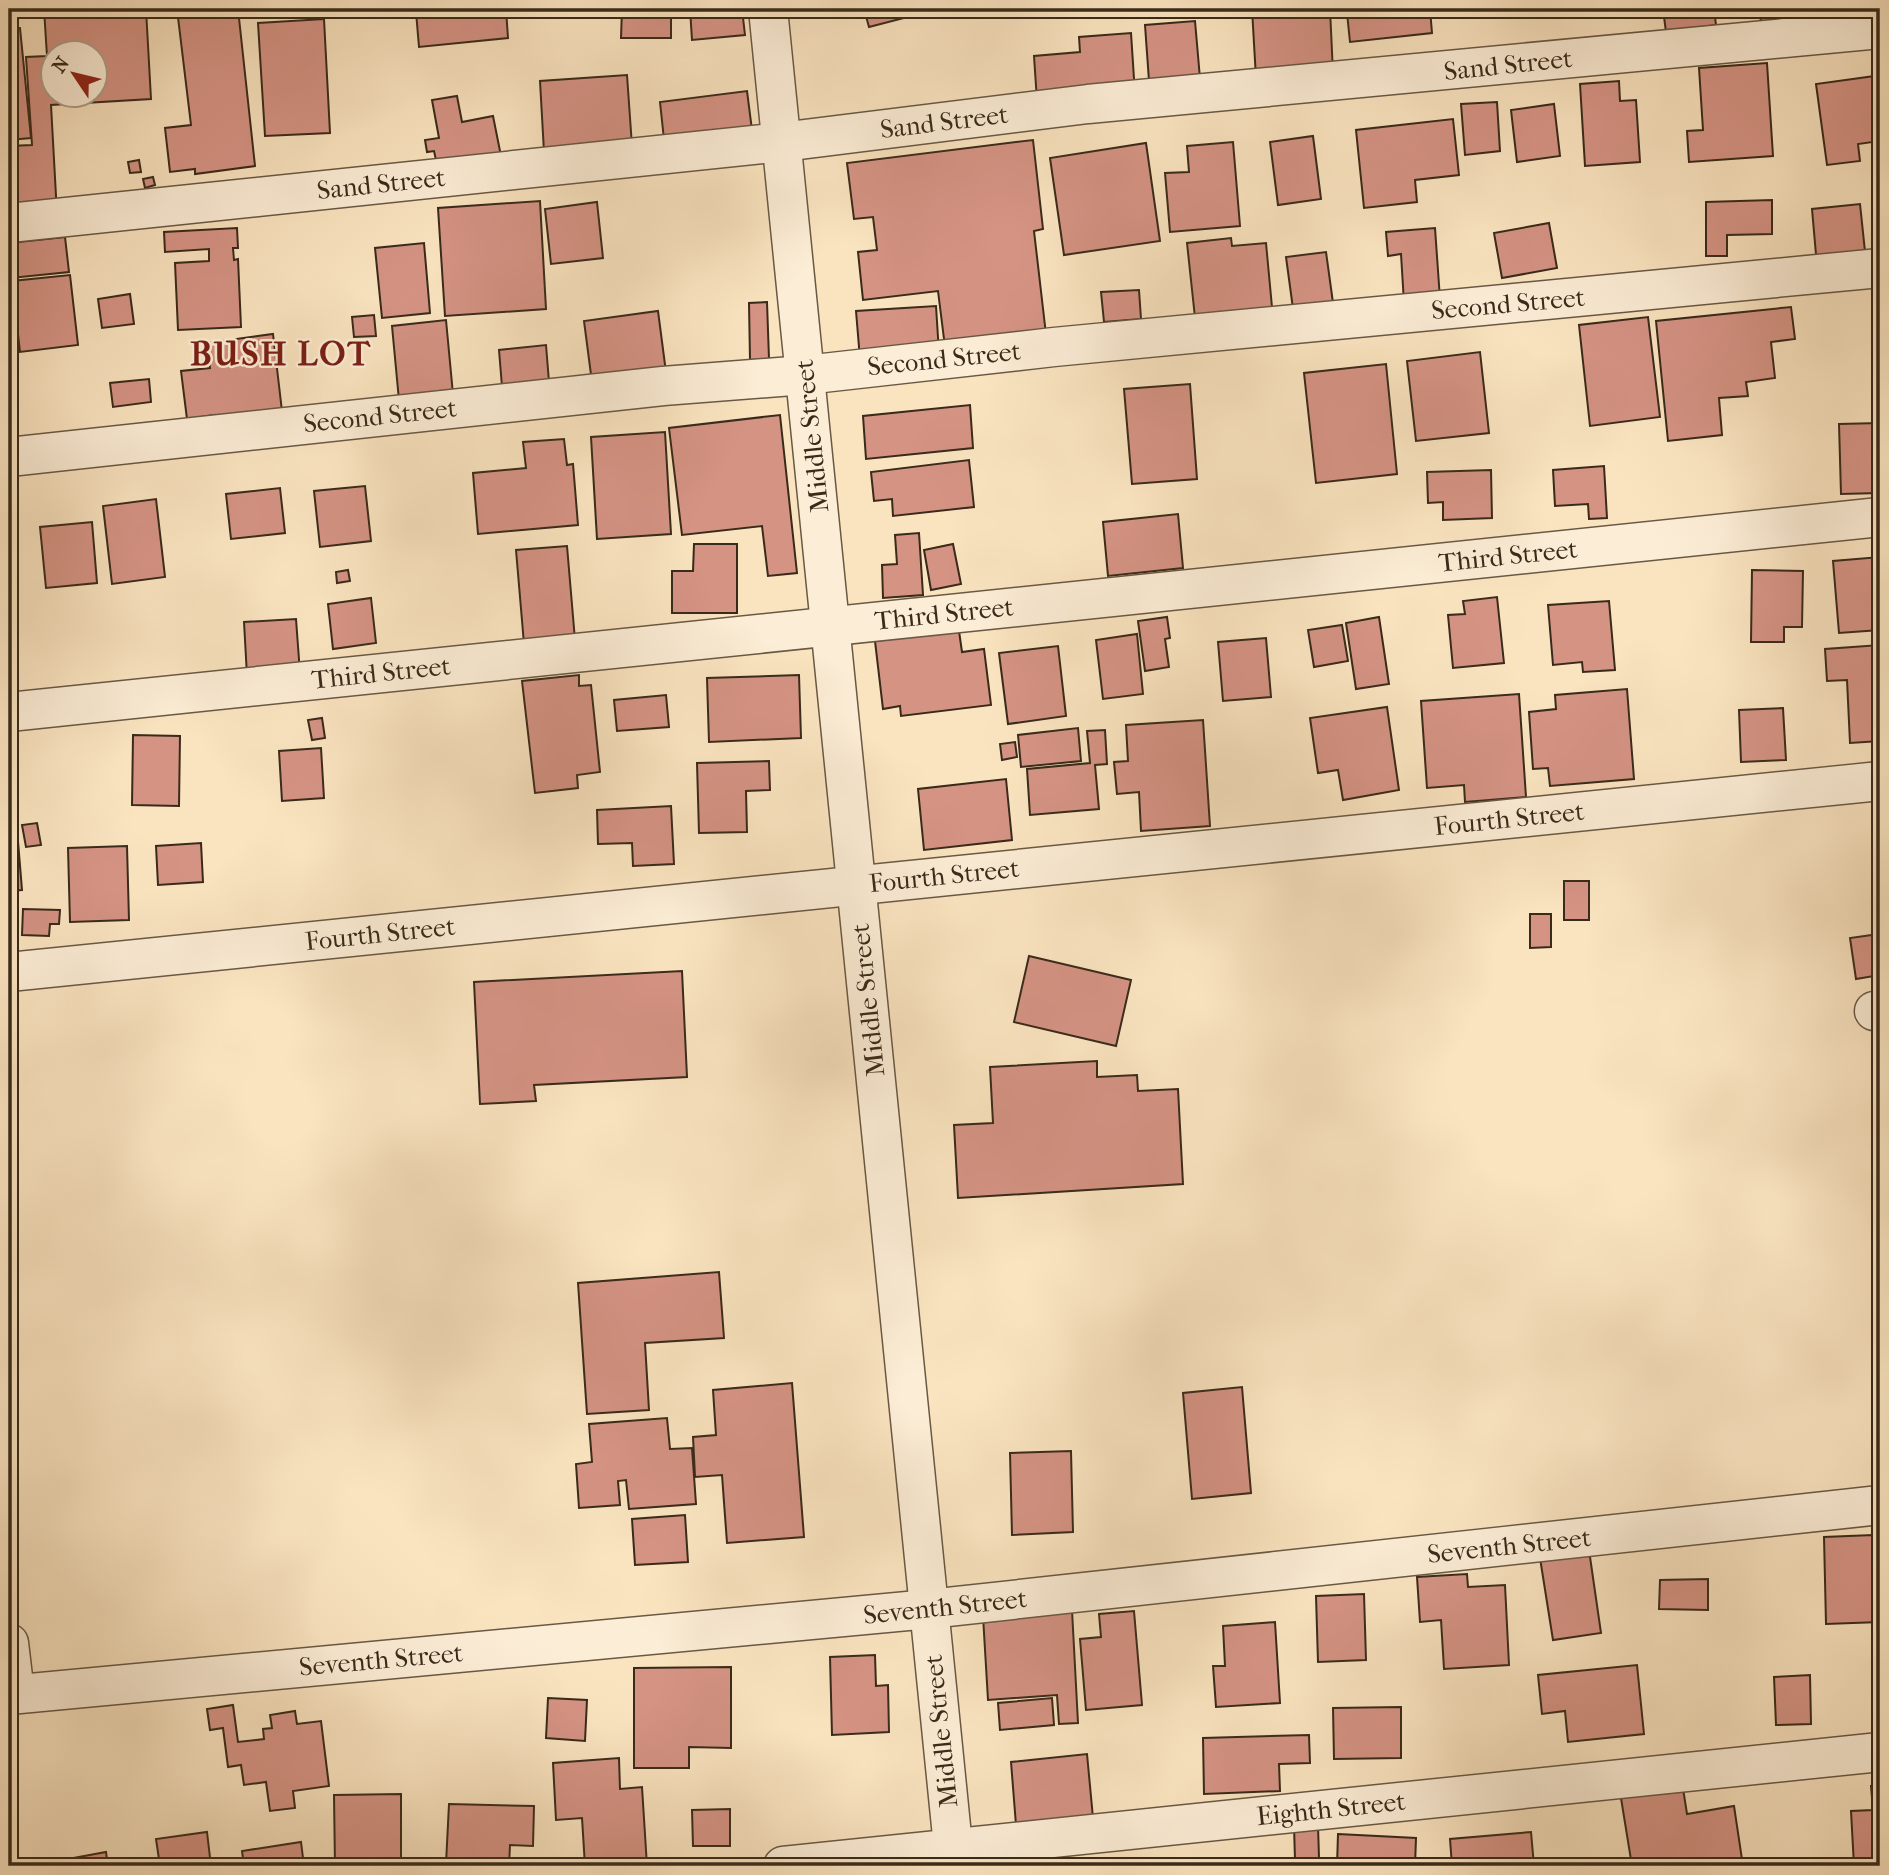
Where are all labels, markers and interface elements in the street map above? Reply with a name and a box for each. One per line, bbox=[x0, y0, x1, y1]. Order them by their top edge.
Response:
north arrow bbox=[38, 38, 108, 108]
street label: Sand Street bbox=[1442, 43, 1574, 87]
text: N bbox=[48, 52, 74, 77]
street label: Sand Street bbox=[878, 99, 1011, 145]
street label: Sand Street bbox=[315, 162, 447, 206]
street label: Second Street bbox=[1430, 282, 1587, 326]
district label: BUSH LOT bbox=[190, 335, 372, 374]
street label: Second Street bbox=[866, 335, 1023, 382]
street label: Middle Street bbox=[788, 357, 835, 514]
street label: Second Street bbox=[302, 392, 459, 439]
street label: Third Street bbox=[1437, 533, 1580, 579]
street label: Third Street bbox=[873, 591, 1016, 637]
street label: Third Street bbox=[310, 650, 453, 696]
street label: Fourth Street bbox=[1432, 796, 1586, 842]
street label: Fourth Street bbox=[867, 853, 1021, 899]
street label: Fourth Street bbox=[303, 911, 457, 957]
street label: Middle Street bbox=[844, 921, 891, 1078]
street label: Seventh Street bbox=[1426, 1522, 1593, 1570]
street label: Seventh Street bbox=[862, 1583, 1029, 1631]
street label: Seventh Street bbox=[298, 1637, 465, 1683]
street label: Middle Street bbox=[917, 1652, 964, 1809]
street label: Eighth Street bbox=[1255, 1786, 1408, 1832]

